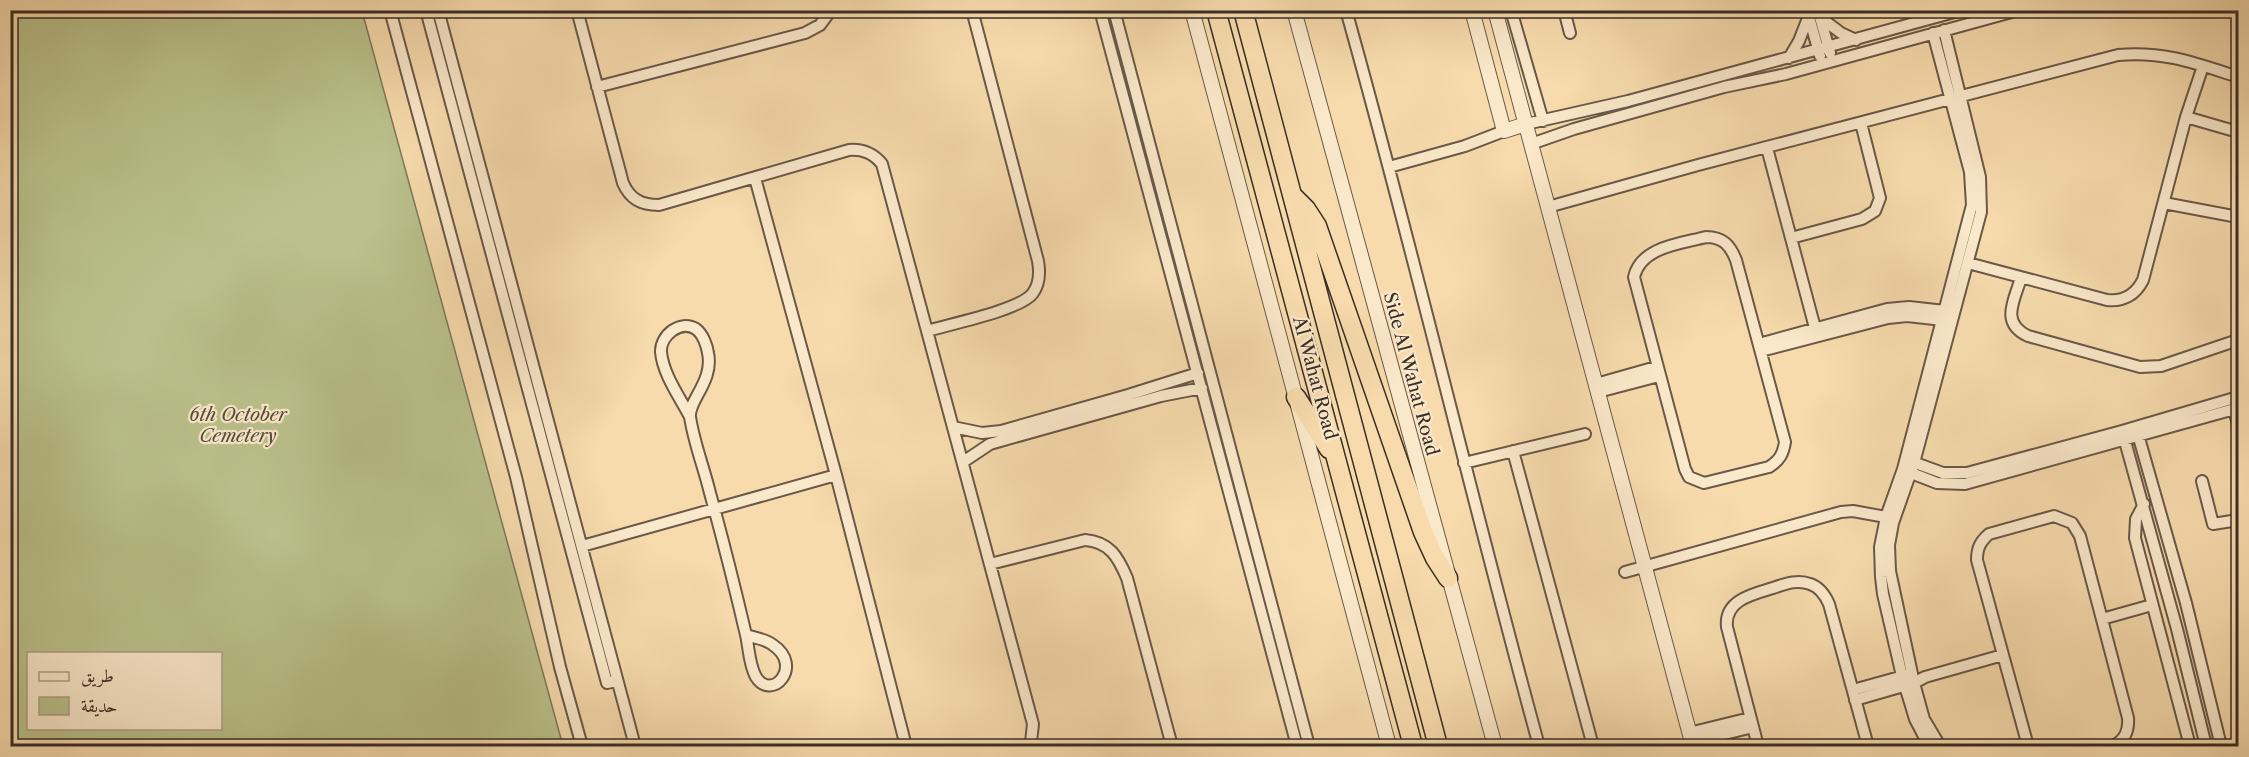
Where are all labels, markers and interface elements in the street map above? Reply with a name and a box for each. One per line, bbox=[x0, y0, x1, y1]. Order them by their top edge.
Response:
street label: Side Al Wahat Road bbox=[1379, 290, 1443, 458]
street label: Al Wahat Road bbox=[1288, 313, 1342, 442]
park label: 6th October Cemetery bbox=[189, 404, 289, 447]
legend bbox=[27, 652, 222, 730]
text: طريق bbox=[81, 665, 114, 688]
text: حديقة bbox=[81, 695, 117, 717]

